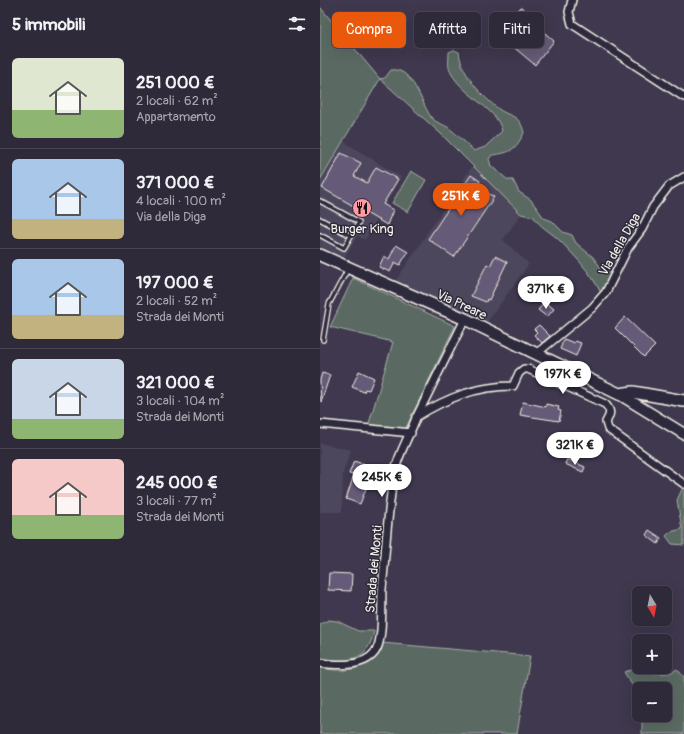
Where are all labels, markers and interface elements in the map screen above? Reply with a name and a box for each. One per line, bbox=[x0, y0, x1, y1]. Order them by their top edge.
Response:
chip: Compra bbox=[332, 12, 406, 48]
chip: Affitta bbox=[414, 12, 481, 48]
chip: Filtri bbox=[489, 12, 544, 48]
icon: filters bbox=[286, 13, 308, 35]
text: 5 immobili bbox=[12, 14, 85, 35]
text: 251 000 € bbox=[136, 72, 215, 93]
icon: home bbox=[44, 74, 92, 122]
text: 2 locali · 62 m² bbox=[136, 93, 218, 109]
text: Appartamento bbox=[136, 109, 216, 125]
text: 371 000 € bbox=[136, 172, 215, 193]
icon: home bbox=[44, 175, 92, 223]
pin: 251K € bbox=[428, 183, 494, 217]
text: 251K € bbox=[442, 188, 480, 204]
text: 4 locali · 100 m² bbox=[136, 193, 226, 209]
restaurant icon: Burger King bbox=[351, 197, 373, 219]
text: Via della Diga bbox=[136, 209, 206, 225]
street label: Via della Diga bbox=[595, 210, 644, 279]
place label: Burger King bbox=[331, 221, 394, 237]
text: 197 000 € bbox=[136, 272, 214, 293]
icon: home bbox=[44, 275, 92, 323]
pin: 371K € bbox=[513, 276, 579, 310]
text: 371K € bbox=[527, 281, 565, 297]
street label: Via Preare bbox=[434, 286, 490, 324]
text: 2 locali · 52 m² bbox=[136, 293, 217, 309]
text: Strada dei Monti bbox=[136, 309, 224, 325]
pin: 197K € bbox=[530, 361, 596, 395]
text: 197K € bbox=[544, 366, 582, 382]
text: 321 000 € bbox=[136, 372, 215, 393]
icon: home bbox=[44, 375, 92, 423]
text: 3 locali · 104 m² bbox=[136, 393, 224, 409]
text: Strada dei Monti bbox=[136, 409, 224, 425]
pin: 321K € bbox=[542, 432, 608, 466]
text: 321K € bbox=[556, 437, 594, 453]
pin: 245K € bbox=[349, 464, 415, 498]
text: 245K € bbox=[361, 469, 403, 485]
text: 245 000 € bbox=[136, 472, 218, 493]
icon: home bbox=[44, 475, 92, 523]
text: 3 locali · 77 m² bbox=[136, 493, 217, 509]
text: Strada dei Monti bbox=[136, 509, 224, 525]
street label: Strada dei Monti bbox=[362, 525, 386, 614]
north arrow bbox=[632, 586, 672, 626]
map controls bbox=[632, 586, 672, 722]
button: + bbox=[632, 634, 672, 674]
button: − bbox=[632, 682, 672, 722]

